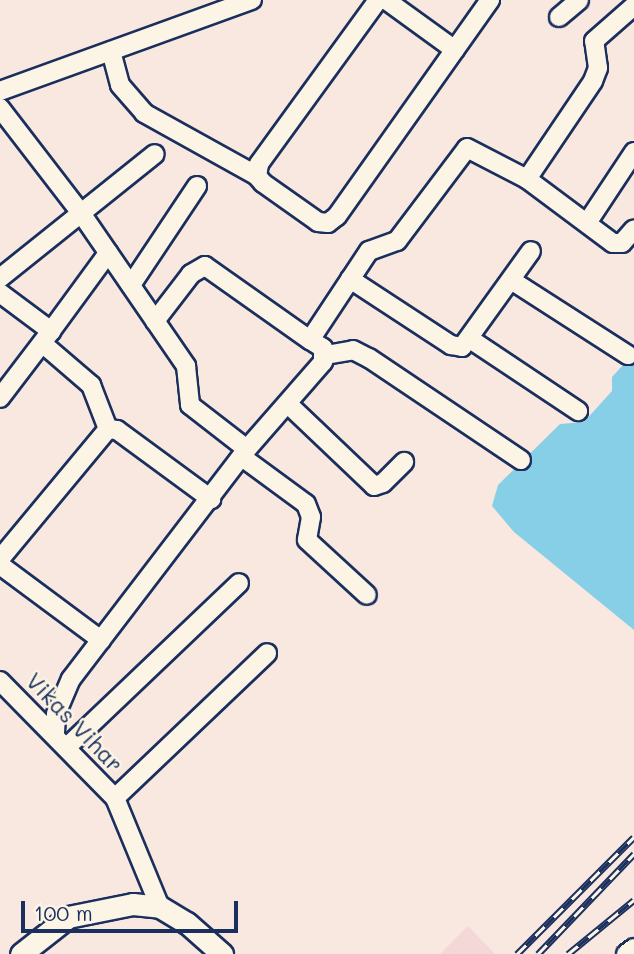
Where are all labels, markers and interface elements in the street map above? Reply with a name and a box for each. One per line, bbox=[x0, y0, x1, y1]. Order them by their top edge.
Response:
street label: Vikas Vihar bbox=[21, 667, 129, 777]
scale bar bbox=[24, 888, 242, 932]
text: 100 m bbox=[34, 899, 93, 926]

